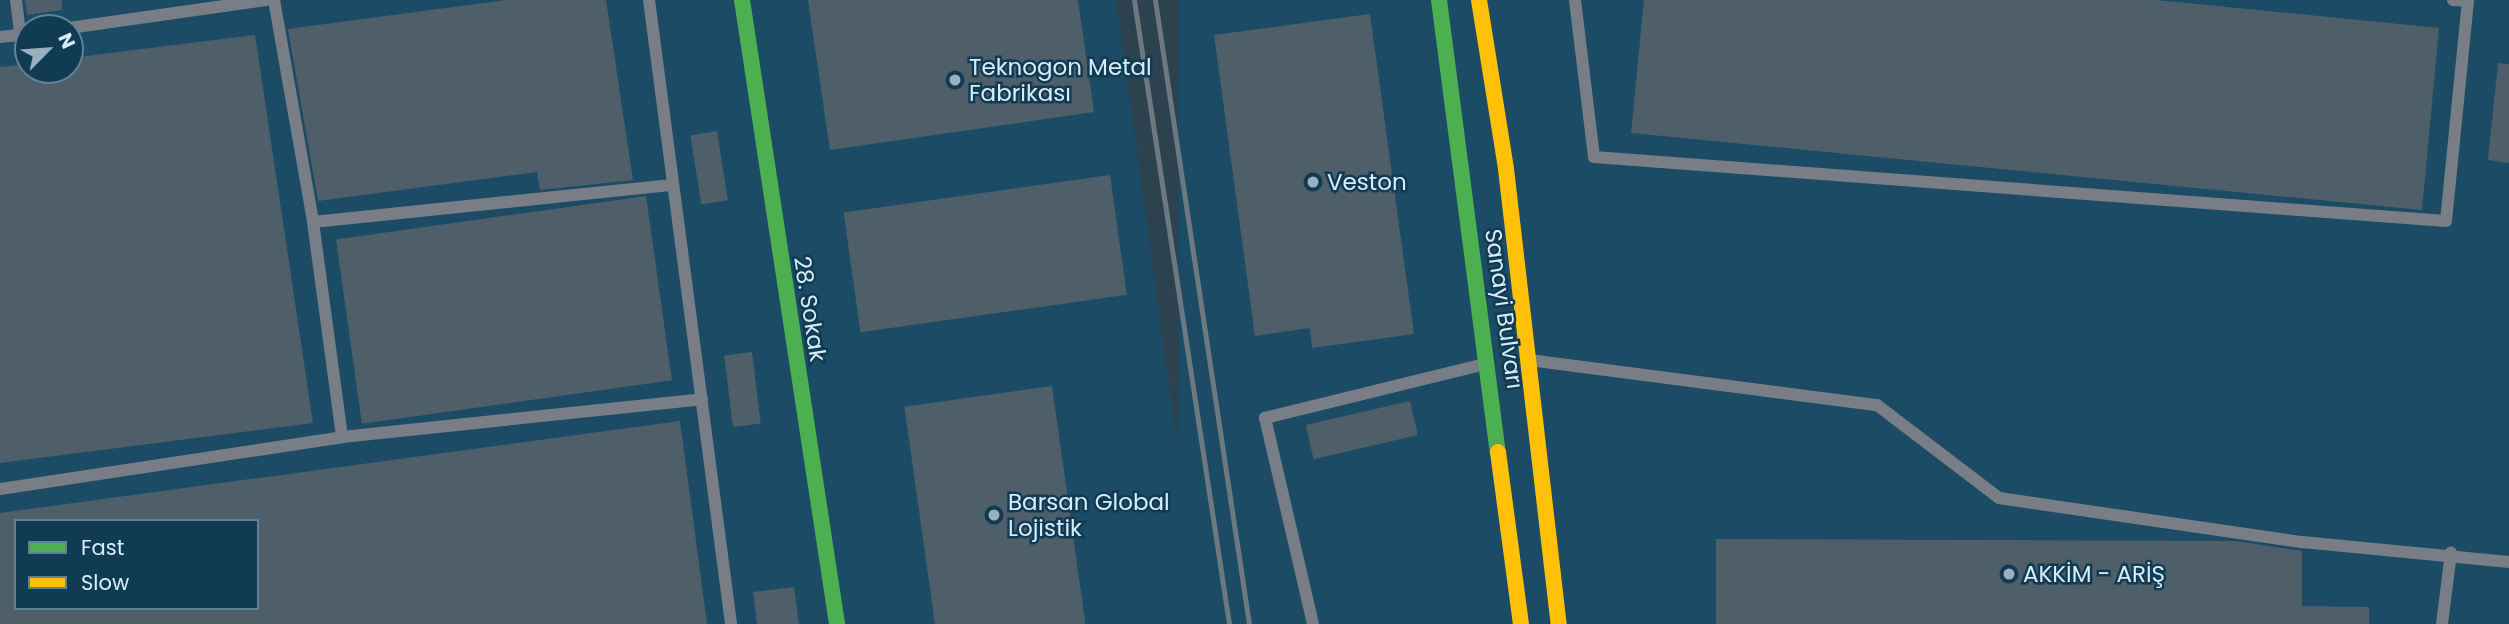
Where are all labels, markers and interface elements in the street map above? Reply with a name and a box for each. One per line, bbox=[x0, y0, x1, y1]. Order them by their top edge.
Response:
north arrow bbox=[14, 14, 84, 84]
text: N bbox=[51, 29, 82, 53]
place label: Teknogon Metal Fabrikası bbox=[969, 53, 1152, 107]
marker: Teknogon Metal Fabrikası bbox=[947, 72, 963, 88]
place label: Veston bbox=[1327, 168, 1407, 196]
marker: Veston bbox=[1305, 174, 1321, 190]
street label: Sanayi Bulvarı bbox=[1479, 227, 1529, 391]
street label: 28. Sokak bbox=[788, 254, 832, 364]
place label: Barsan Global Lojistik bbox=[1008, 488, 1170, 542]
marker: Barsan Global Lojistik bbox=[986, 507, 1002, 523]
legend bbox=[14, 519, 259, 610]
text: Fast bbox=[81, 533, 124, 562]
place label: AKKİM - ARİŞ bbox=[2023, 560, 2165, 588]
marker: AKKİM - ARİŞ bbox=[2001, 566, 2017, 582]
text: Slow bbox=[81, 568, 129, 597]

